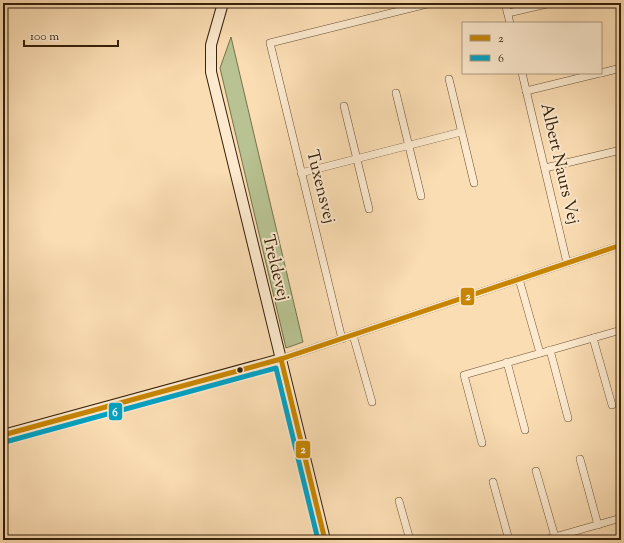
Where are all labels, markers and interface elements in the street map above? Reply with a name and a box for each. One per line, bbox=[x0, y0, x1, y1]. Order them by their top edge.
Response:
scale bar bbox=[24, 22, 118, 48]
legend bbox=[462, 22, 602, 74]
text: 100 m bbox=[30, 28, 59, 46]
text: 2 bbox=[498, 30, 504, 48]
text: 6 bbox=[498, 50, 504, 68]
street label: Albert Naurs Vej bbox=[533, 101, 585, 227]
street label: Tuxensvej bbox=[299, 148, 341, 226]
street label: Treldevej bbox=[255, 232, 295, 304]
line badge: 2 bbox=[460, 287, 475, 306]
text: 2 bbox=[465, 289, 471, 305]
unlabelled marker bbox=[235, 365, 245, 375]
line badge: 6 bbox=[108, 402, 123, 421]
text: 6 bbox=[112, 405, 118, 421]
line badge: 2 bbox=[295, 440, 311, 459]
text: 2 bbox=[300, 442, 306, 458]

